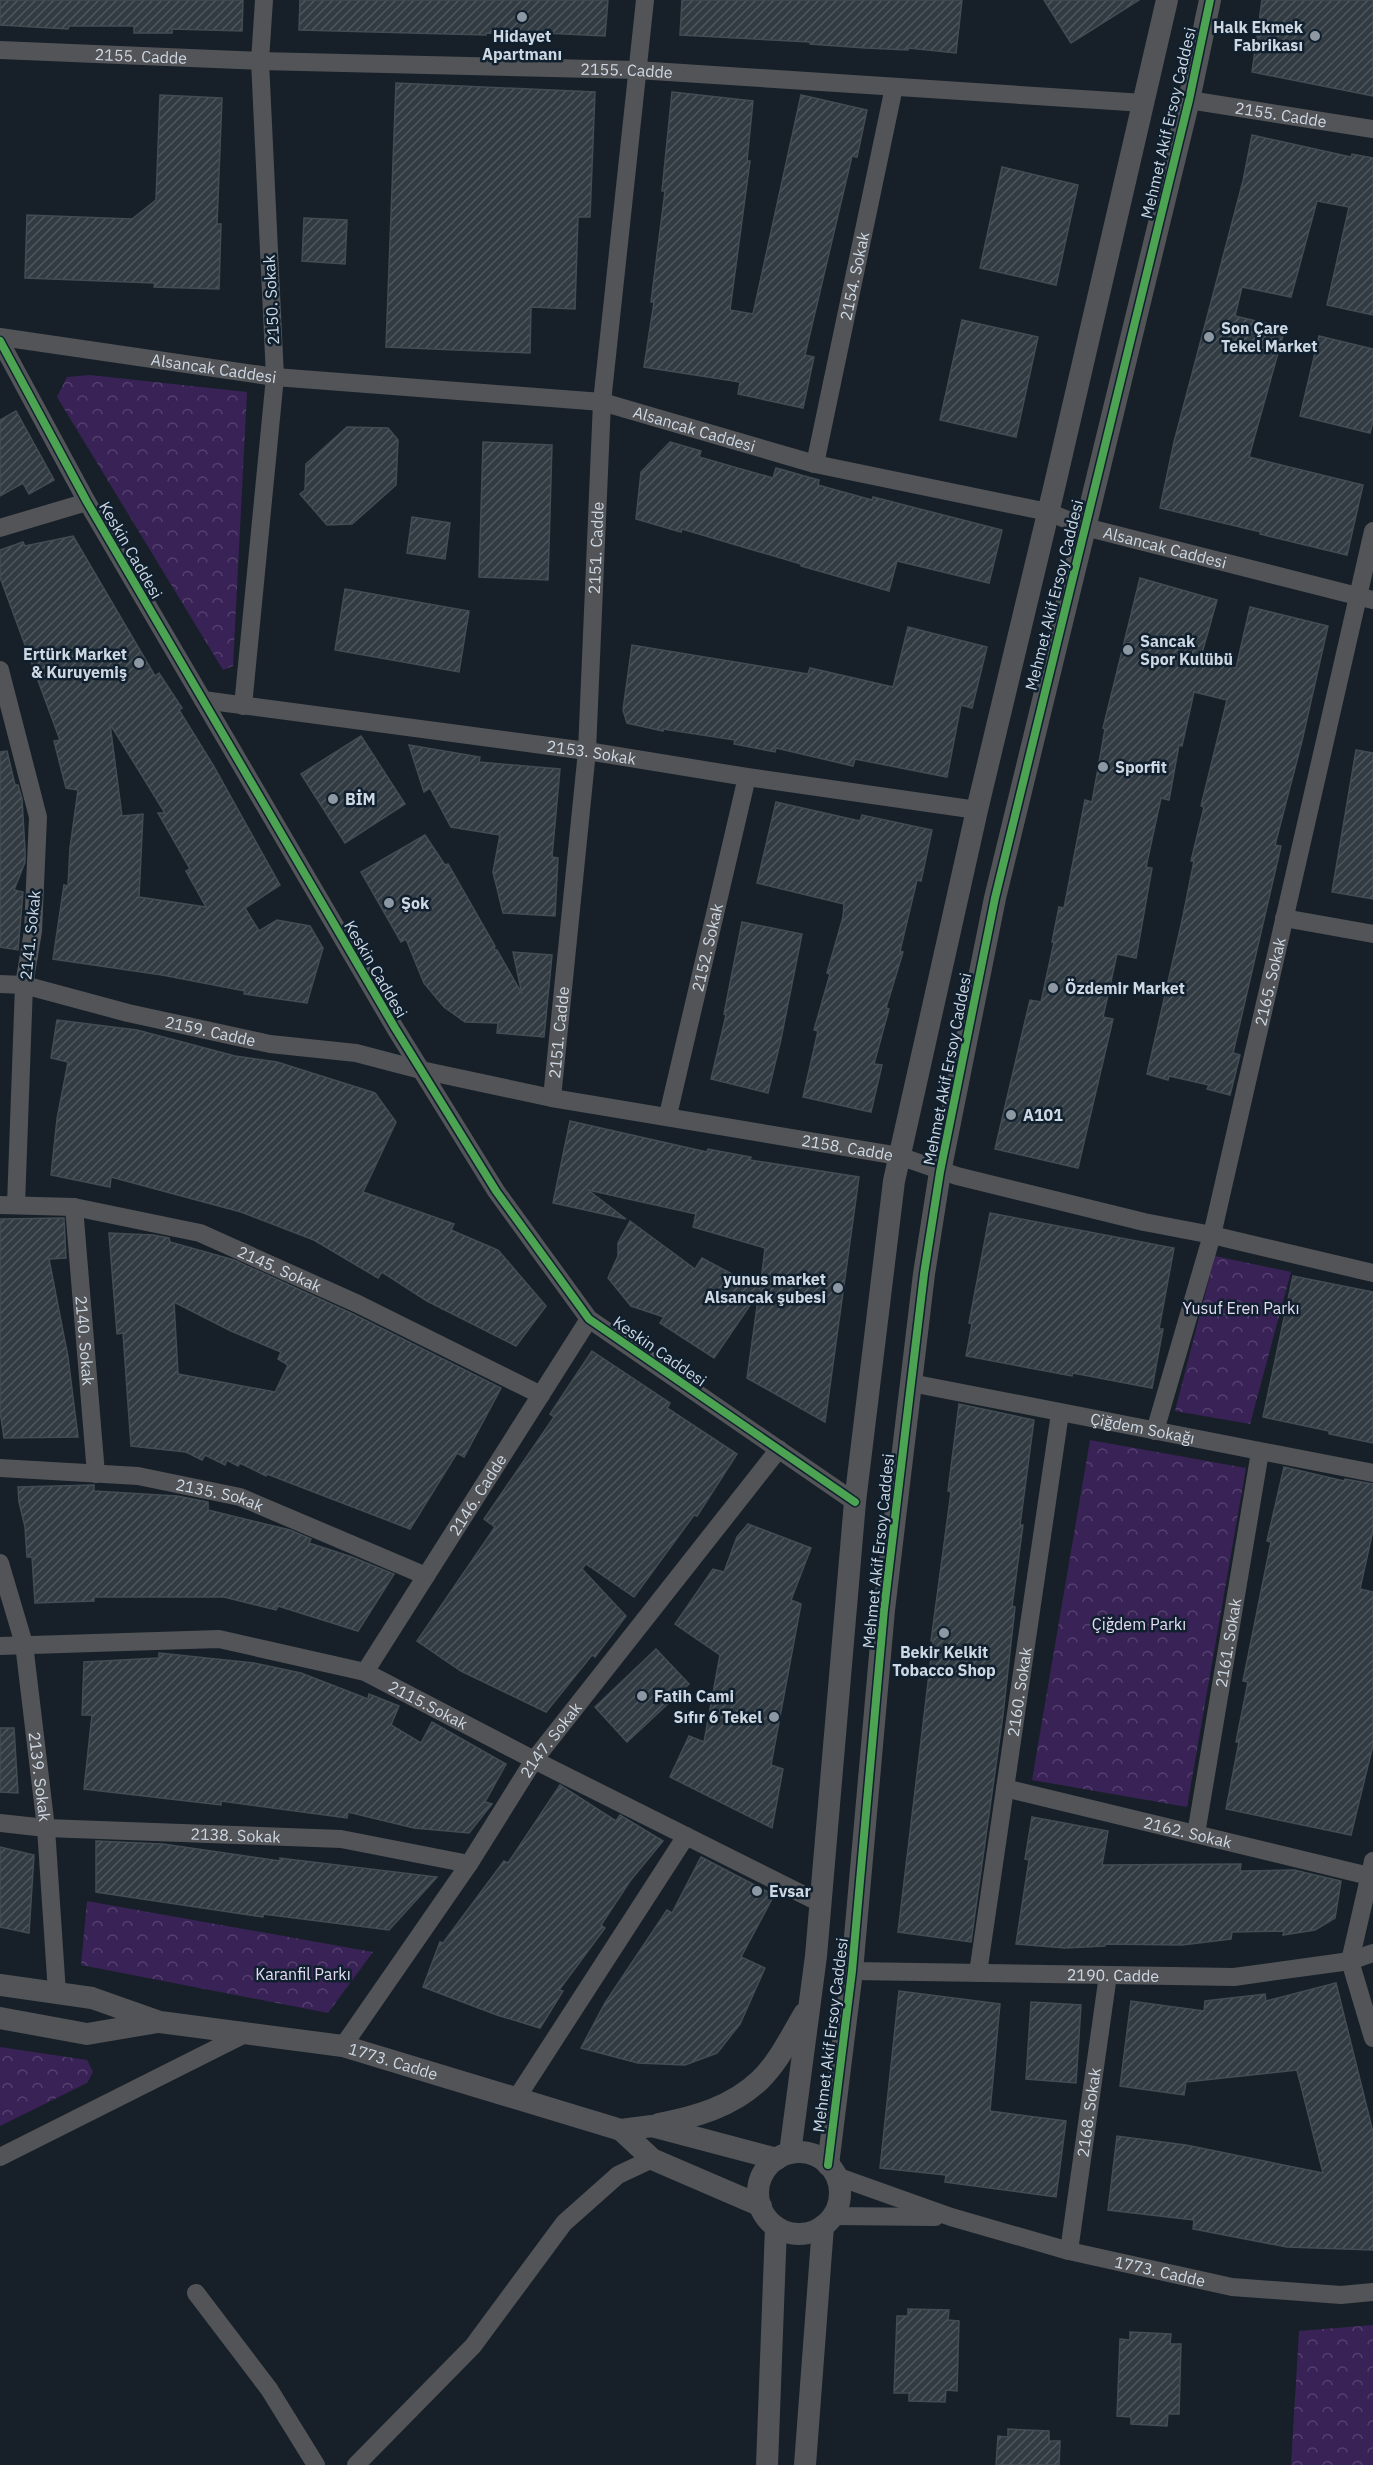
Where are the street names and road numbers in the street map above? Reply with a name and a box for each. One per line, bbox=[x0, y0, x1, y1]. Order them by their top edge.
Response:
street label: Mehmet Akif Ersoy Caddesi bbox=[1136, 25, 1200, 221]
street label: 2155. Cadde bbox=[94, 44, 188, 68]
street label: 2155. Cadde bbox=[580, 59, 674, 82]
street label: 2155. Cadde bbox=[1234, 97, 1328, 132]
street label: 2154. Sokak bbox=[835, 229, 874, 322]
street label: 2150. Sokak bbox=[259, 254, 283, 346]
street label: Alsancak Caddesi bbox=[150, 349, 278, 387]
street label: Alsancak Caddesi bbox=[631, 402, 758, 456]
street label: Keskin Caddesi bbox=[95, 498, 167, 602]
street label: Mehmet Akif Ersoy Caddesi bbox=[1021, 498, 1087, 692]
street label: 2151. Cadde bbox=[584, 501, 608, 595]
street label: Alsancak Caddesi bbox=[1101, 522, 1229, 573]
street label: 2153. Sokak bbox=[546, 736, 638, 769]
street label: 2141. Sokak bbox=[15, 889, 45, 981]
street label: 2152. Sokak bbox=[687, 901, 727, 994]
street label: Keskin Caddesi bbox=[340, 917, 412, 1021]
street label: 2165. Sokak bbox=[1250, 935, 1290, 1028]
street label: Mehmet Akif Ersoy Caddesi bbox=[918, 971, 976, 1167]
street label: 2151. Cadde bbox=[544, 985, 573, 1079]
street label: 2159. Cadde bbox=[163, 1011, 258, 1051]
street label: 2158. Cadde bbox=[800, 1130, 895, 1165]
street label: 2145. Sokak bbox=[234, 1241, 325, 1297]
street label: 2140. Sokak bbox=[71, 1295, 99, 1387]
street label: Keskin Caddesi bbox=[610, 1311, 710, 1391]
street label: Çiğdem Sokağı bbox=[1089, 1408, 1197, 1448]
street label: 2146. Cadde bbox=[444, 1450, 511, 1539]
street label: Mehmet Akif Ersoy Caddesi bbox=[858, 1453, 898, 1649]
street label: 2135. Sokak bbox=[174, 1474, 267, 1516]
street label: 2161. Sokak bbox=[1211, 1596, 1245, 1689]
street label: 2160. Sokak bbox=[1003, 1645, 1036, 1738]
street label: 2115.Sokak bbox=[385, 1676, 472, 1734]
street label: 2147. Sokak bbox=[515, 1698, 586, 1781]
street label: 2139. Sokak bbox=[25, 1731, 55, 1823]
street label: 2162. Sokak bbox=[1142, 1812, 1234, 1853]
street label: 2138. Sokak bbox=[190, 1823, 282, 1847]
street label: Mehmet Akif Ersoy Caddesi bbox=[808, 1937, 852, 2133]
street label: 2190. Cadde bbox=[1067, 1964, 1160, 1986]
street label: 1773. Cadde bbox=[346, 2038, 440, 2084]
street label: 2168. Sokak bbox=[1072, 2066, 1105, 2158]
street label: 1773. Cadde bbox=[1113, 2251, 1207, 2291]

